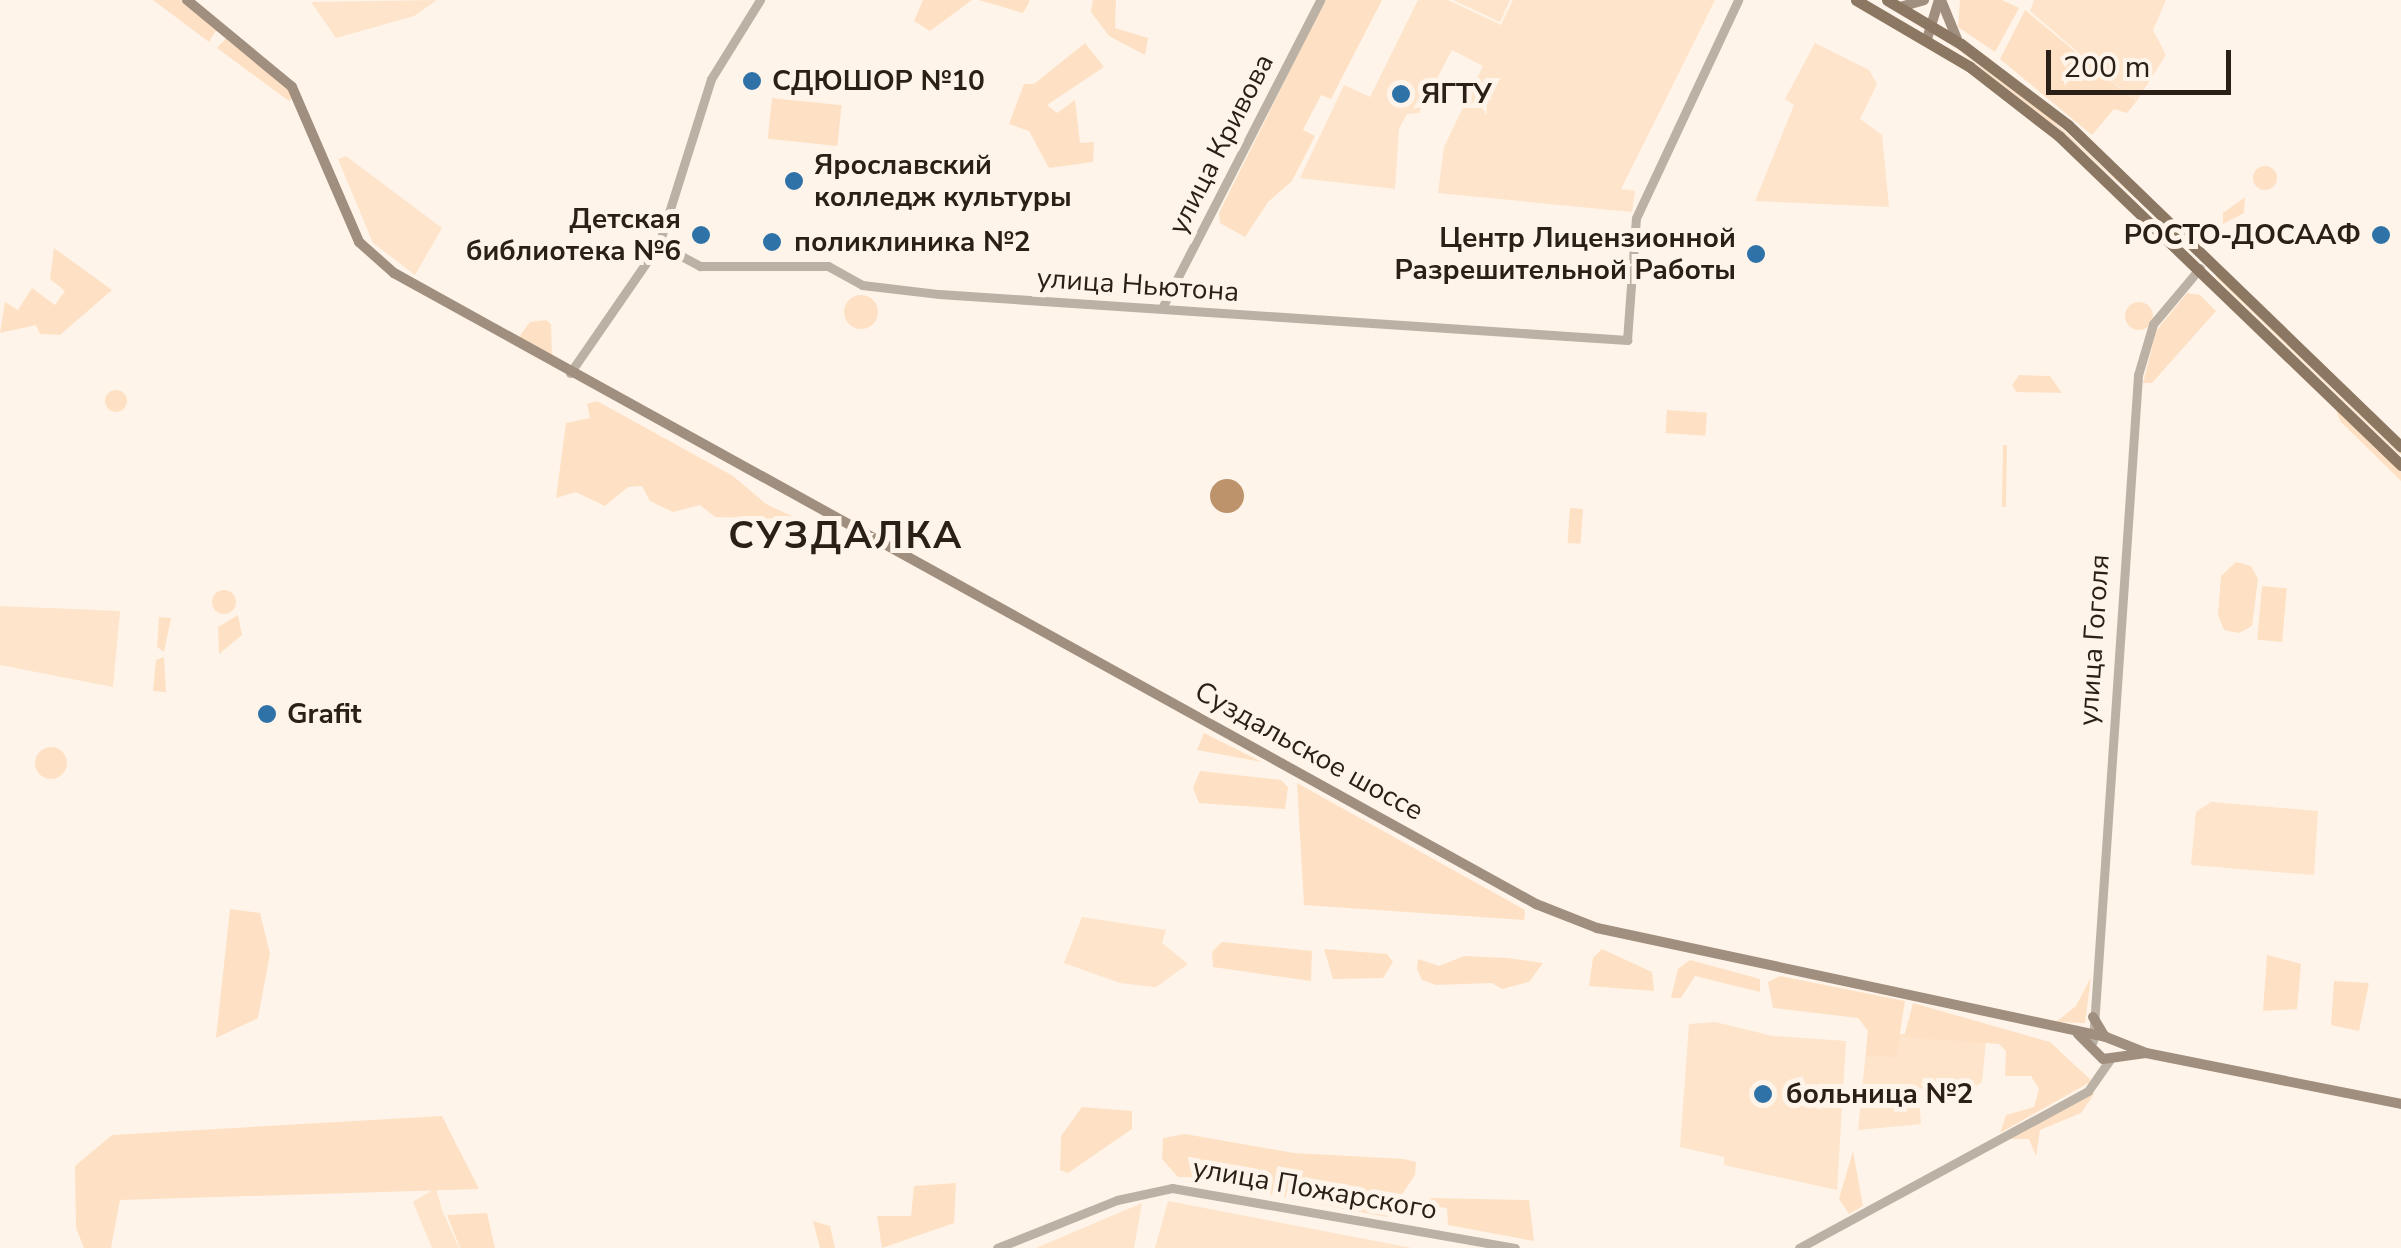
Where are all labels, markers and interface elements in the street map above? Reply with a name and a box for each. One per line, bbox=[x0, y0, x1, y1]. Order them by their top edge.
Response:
scale bar bbox=[2051, 30, 2236, 92]
text: 200 m bbox=[2063, 47, 2150, 88]
street label: улица Кривова bbox=[1161, 48, 1281, 240]
place label: СДЮШОР №10 bbox=[772, 64, 985, 98]
marker: СДЮШОР №10 bbox=[741, 70, 763, 92]
place label: ЯГТУ bbox=[1421, 77, 1492, 111]
marker: ЯГТУ bbox=[1390, 83, 1412, 105]
place label: Ярославский колледж культуры bbox=[814, 148, 1072, 214]
marker: Ярославский колледж культуры bbox=[783, 170, 805, 192]
place label: Детская библиотека №6 bbox=[466, 202, 681, 268]
place label: РОСТО-ДОСААФ bbox=[2124, 218, 2361, 252]
place label: Центр Лицензионной Разрешительной Работы bbox=[1394, 221, 1736, 287]
marker: Детская библиотека №6 bbox=[690, 224, 712, 246]
marker: РОСТО-ДОСААФ bbox=[2370, 224, 2392, 246]
place label: поликлиника №2 bbox=[794, 225, 1031, 259]
marker: поликлиника №2 bbox=[759, 229, 785, 255]
marker: Центр Лицензионной Разрешительной Работы bbox=[1745, 243, 1767, 265]
street label: улица Ньютона bbox=[1036, 261, 1240, 309]
district label: СУЗДАЛКА bbox=[728, 513, 964, 559]
street label: улица Гоголя bbox=[2071, 553, 2117, 727]
street label: Суздальское шоссе bbox=[1189, 674, 1429, 828]
place label: Grafit bbox=[287, 697, 362, 731]
marker: Grafit bbox=[256, 703, 278, 725]
place label: больница №2 bbox=[1786, 1077, 1973, 1111]
marker: больница №2 bbox=[1750, 1081, 1776, 1107]
street label: улица Пожарского bbox=[1190, 1151, 1440, 1227]

